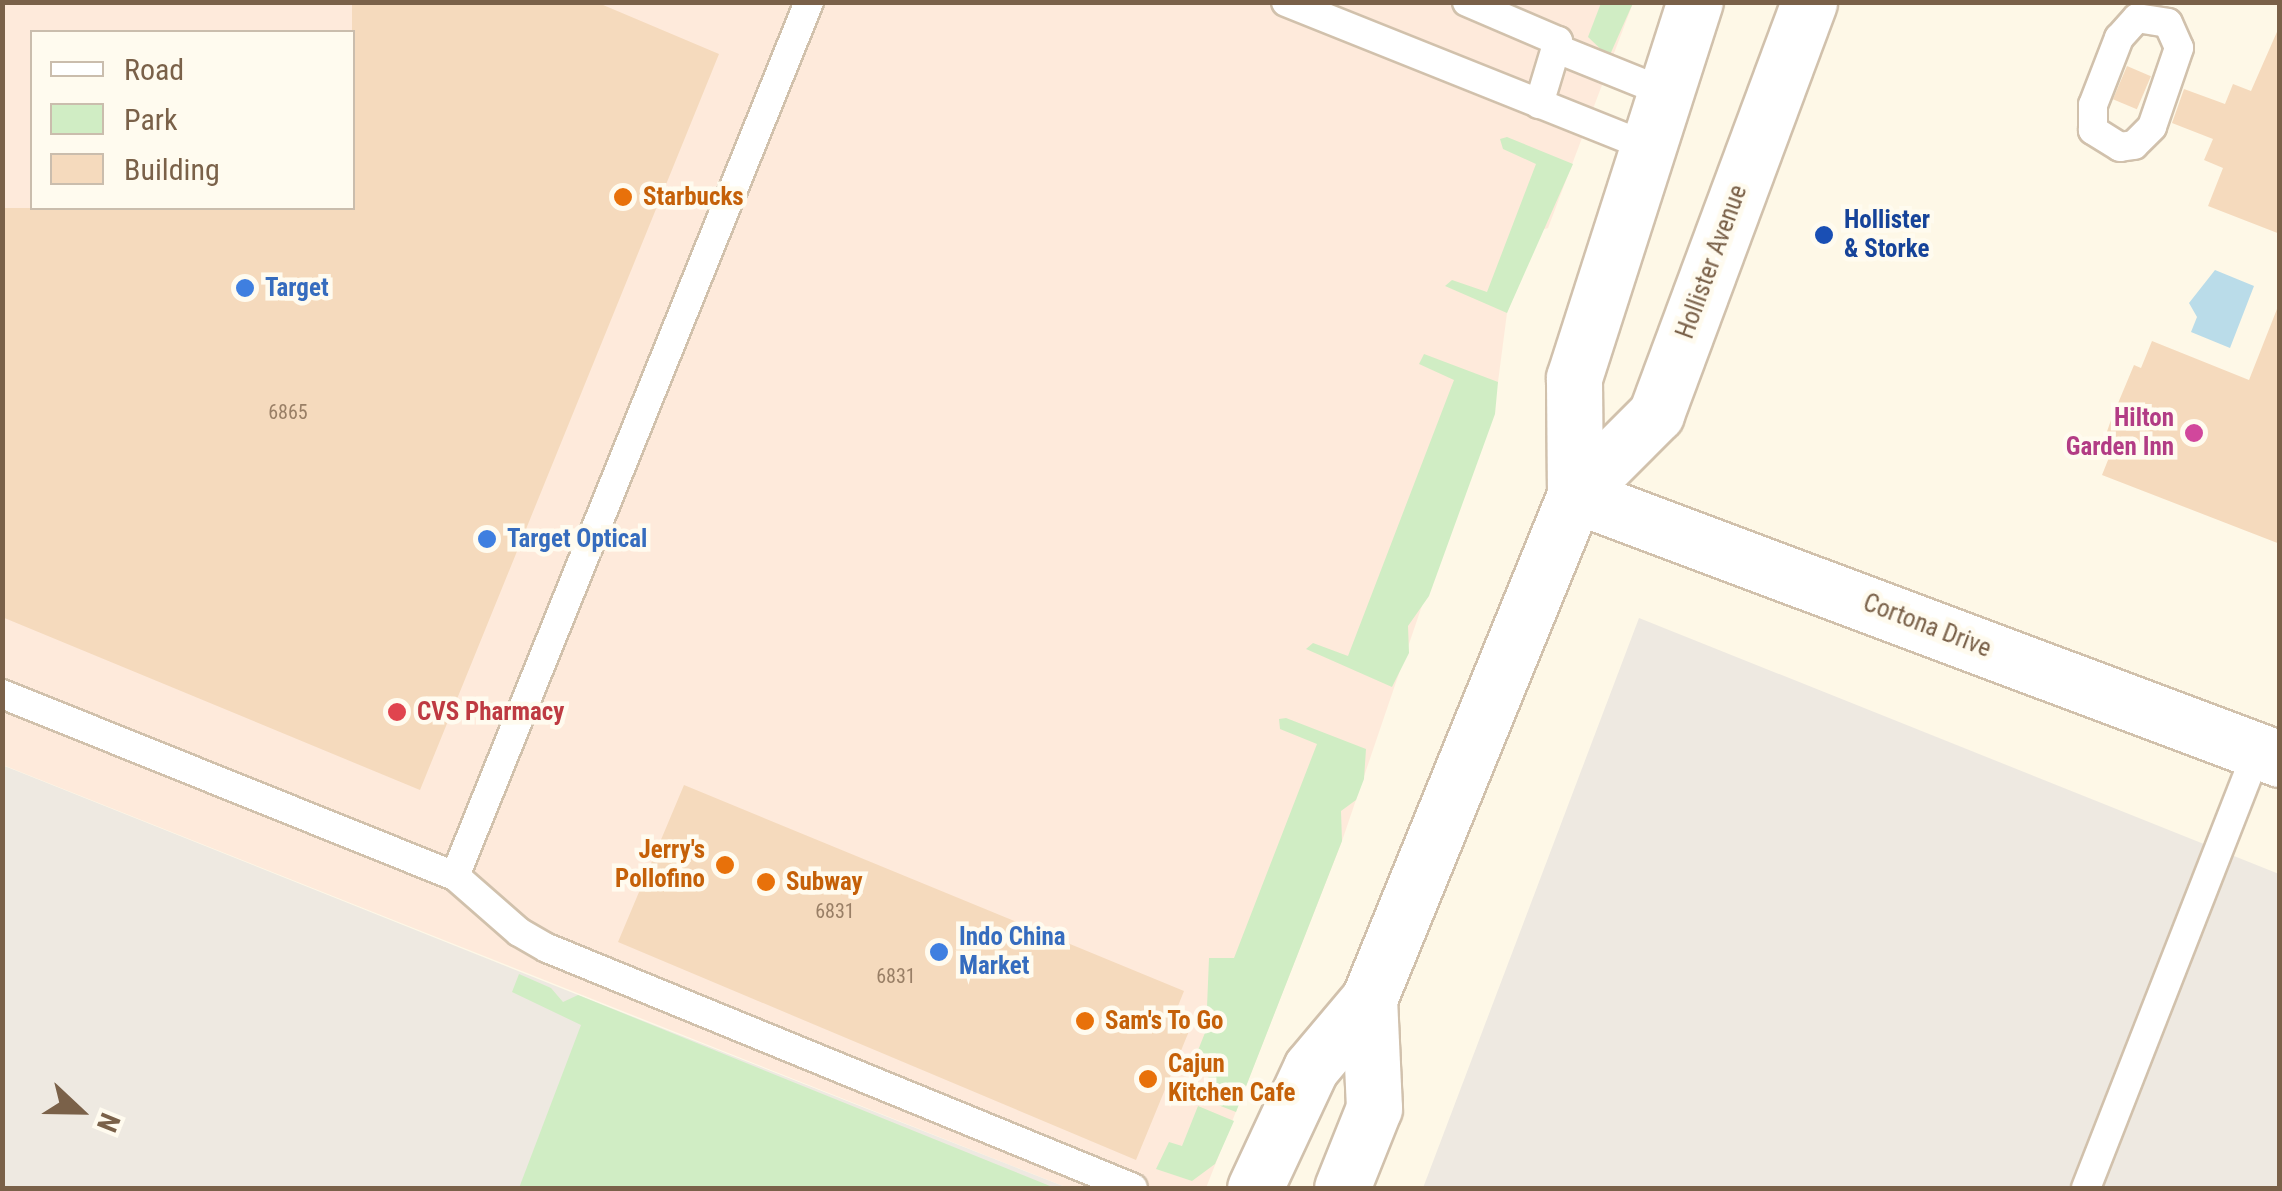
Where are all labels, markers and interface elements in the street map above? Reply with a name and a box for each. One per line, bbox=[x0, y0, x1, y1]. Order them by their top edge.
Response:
legend bbox=[30, 30, 355, 210]
text: Road bbox=[124, 52, 184, 87]
text: Park bbox=[124, 102, 178, 137]
text: Building bbox=[124, 152, 220, 187]
street label: Hollister Avenue bbox=[1670, 181, 1754, 343]
place label: Starbucks bbox=[643, 182, 744, 212]
marker: Starbucks bbox=[612, 186, 634, 208]
place label: Hollister & Storke bbox=[1844, 206, 1930, 265]
marker: Hollister & Storke bbox=[1813, 224, 1835, 246]
place label: Target bbox=[265, 273, 329, 303]
marker: Target bbox=[234, 277, 256, 299]
house number: 6865 bbox=[268, 400, 308, 424]
place label: Hilton Garden Inn bbox=[2066, 404, 2174, 463]
marker: Hilton Garden Inn bbox=[2183, 422, 2205, 444]
place label: Target Optical bbox=[507, 524, 647, 554]
marker: Target Optical bbox=[476, 528, 498, 550]
street label: Cortona Drive bbox=[1859, 588, 1995, 664]
place label: CVS Pharmacy bbox=[417, 697, 564, 727]
marker: CVS Pharmacy bbox=[386, 701, 408, 723]
place label: Jerry's Pollofino bbox=[615, 836, 705, 895]
marker: Jerry's Pollofino bbox=[714, 854, 736, 876]
place label: Subway bbox=[786, 867, 863, 897]
marker: Subway bbox=[755, 871, 777, 893]
house number: 6831 bbox=[815, 899, 855, 923]
place label: Indo China Market bbox=[959, 923, 1066, 982]
marker: Indo China Market bbox=[928, 941, 950, 963]
house number: 6831 bbox=[876, 964, 916, 988]
place label: Sam's To Go bbox=[1105, 1006, 1224, 1036]
marker: Sam's To Go bbox=[1074, 1010, 1096, 1032]
place label: Cajun Kitchen Cafe bbox=[1168, 1050, 1296, 1109]
north arrow bbox=[30, 1061, 130, 1161]
marker: Cajun Kitchen Cafe bbox=[1137, 1068, 1159, 1090]
text: N bbox=[90, 1108, 127, 1137]

